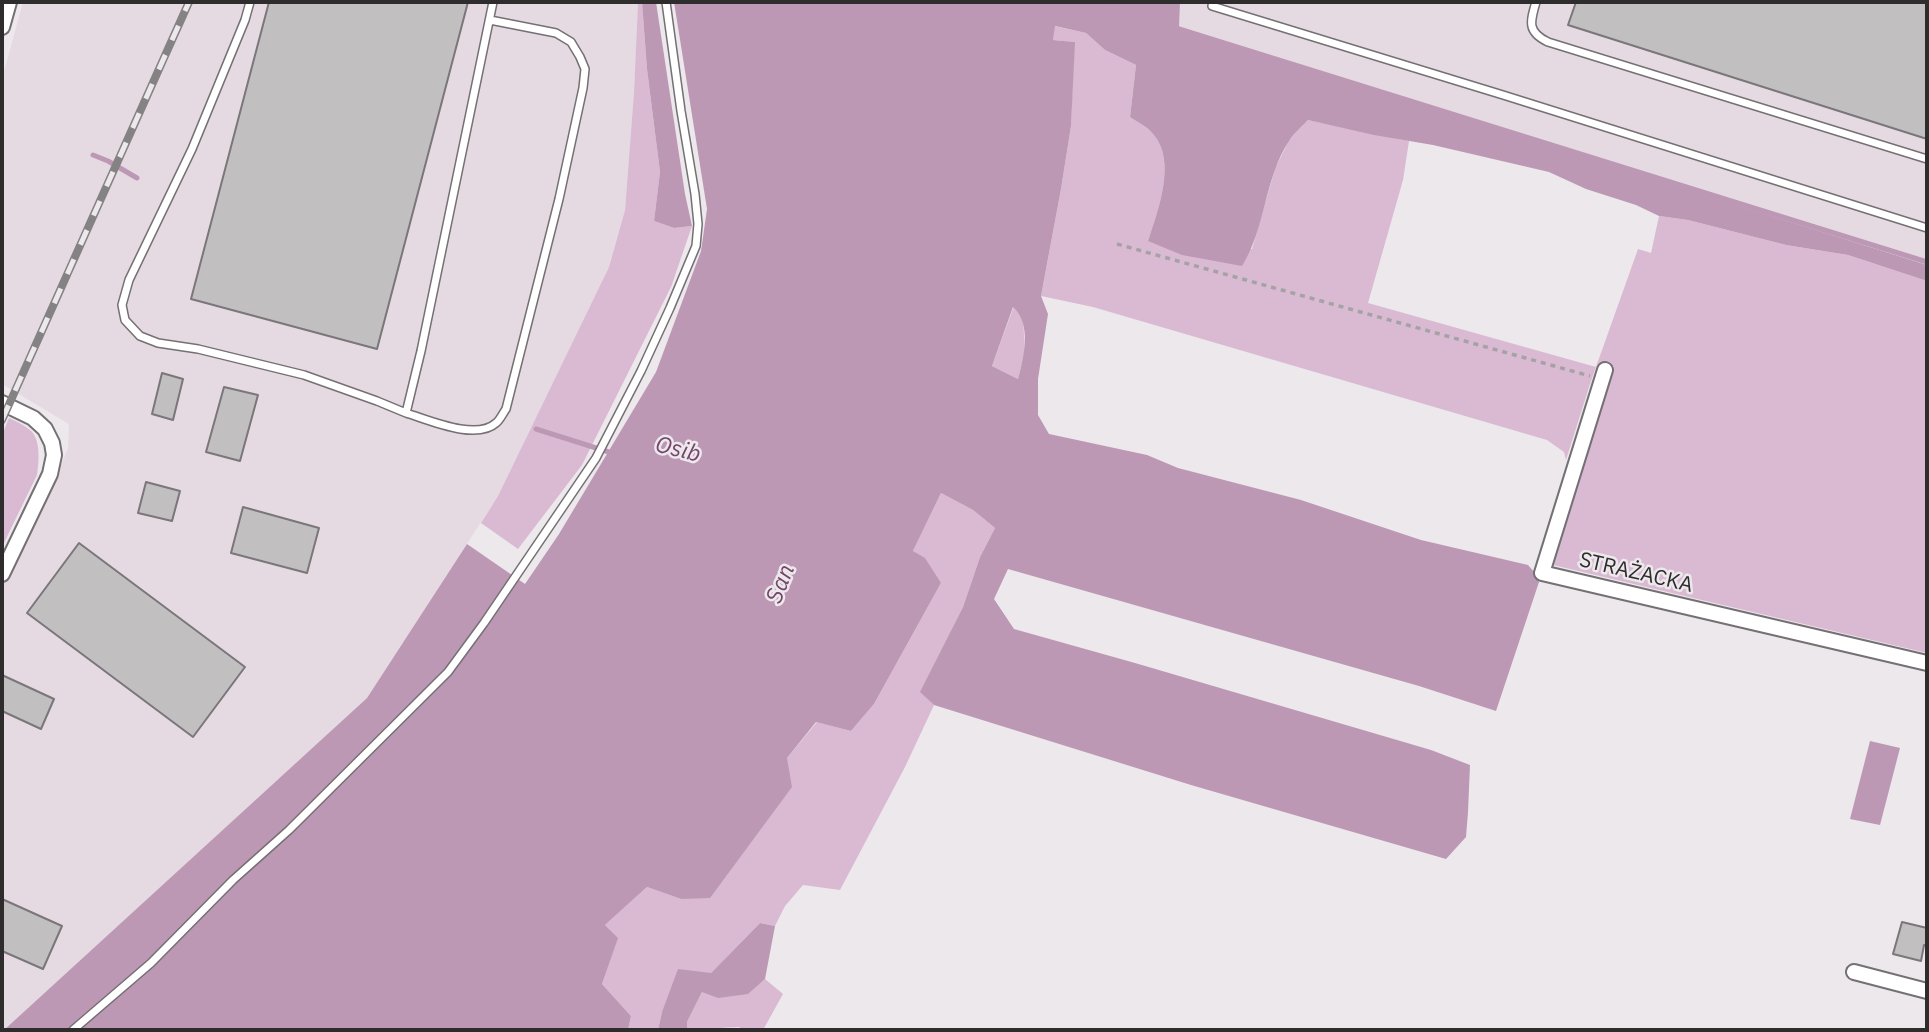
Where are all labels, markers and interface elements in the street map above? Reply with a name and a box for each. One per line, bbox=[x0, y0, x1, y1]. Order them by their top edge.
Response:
water label: Osib bbox=[653, 431, 703, 469]
street label: STRAŻACKA bbox=[1577, 548, 1695, 598]
water label: San bbox=[761, 560, 801, 608]

